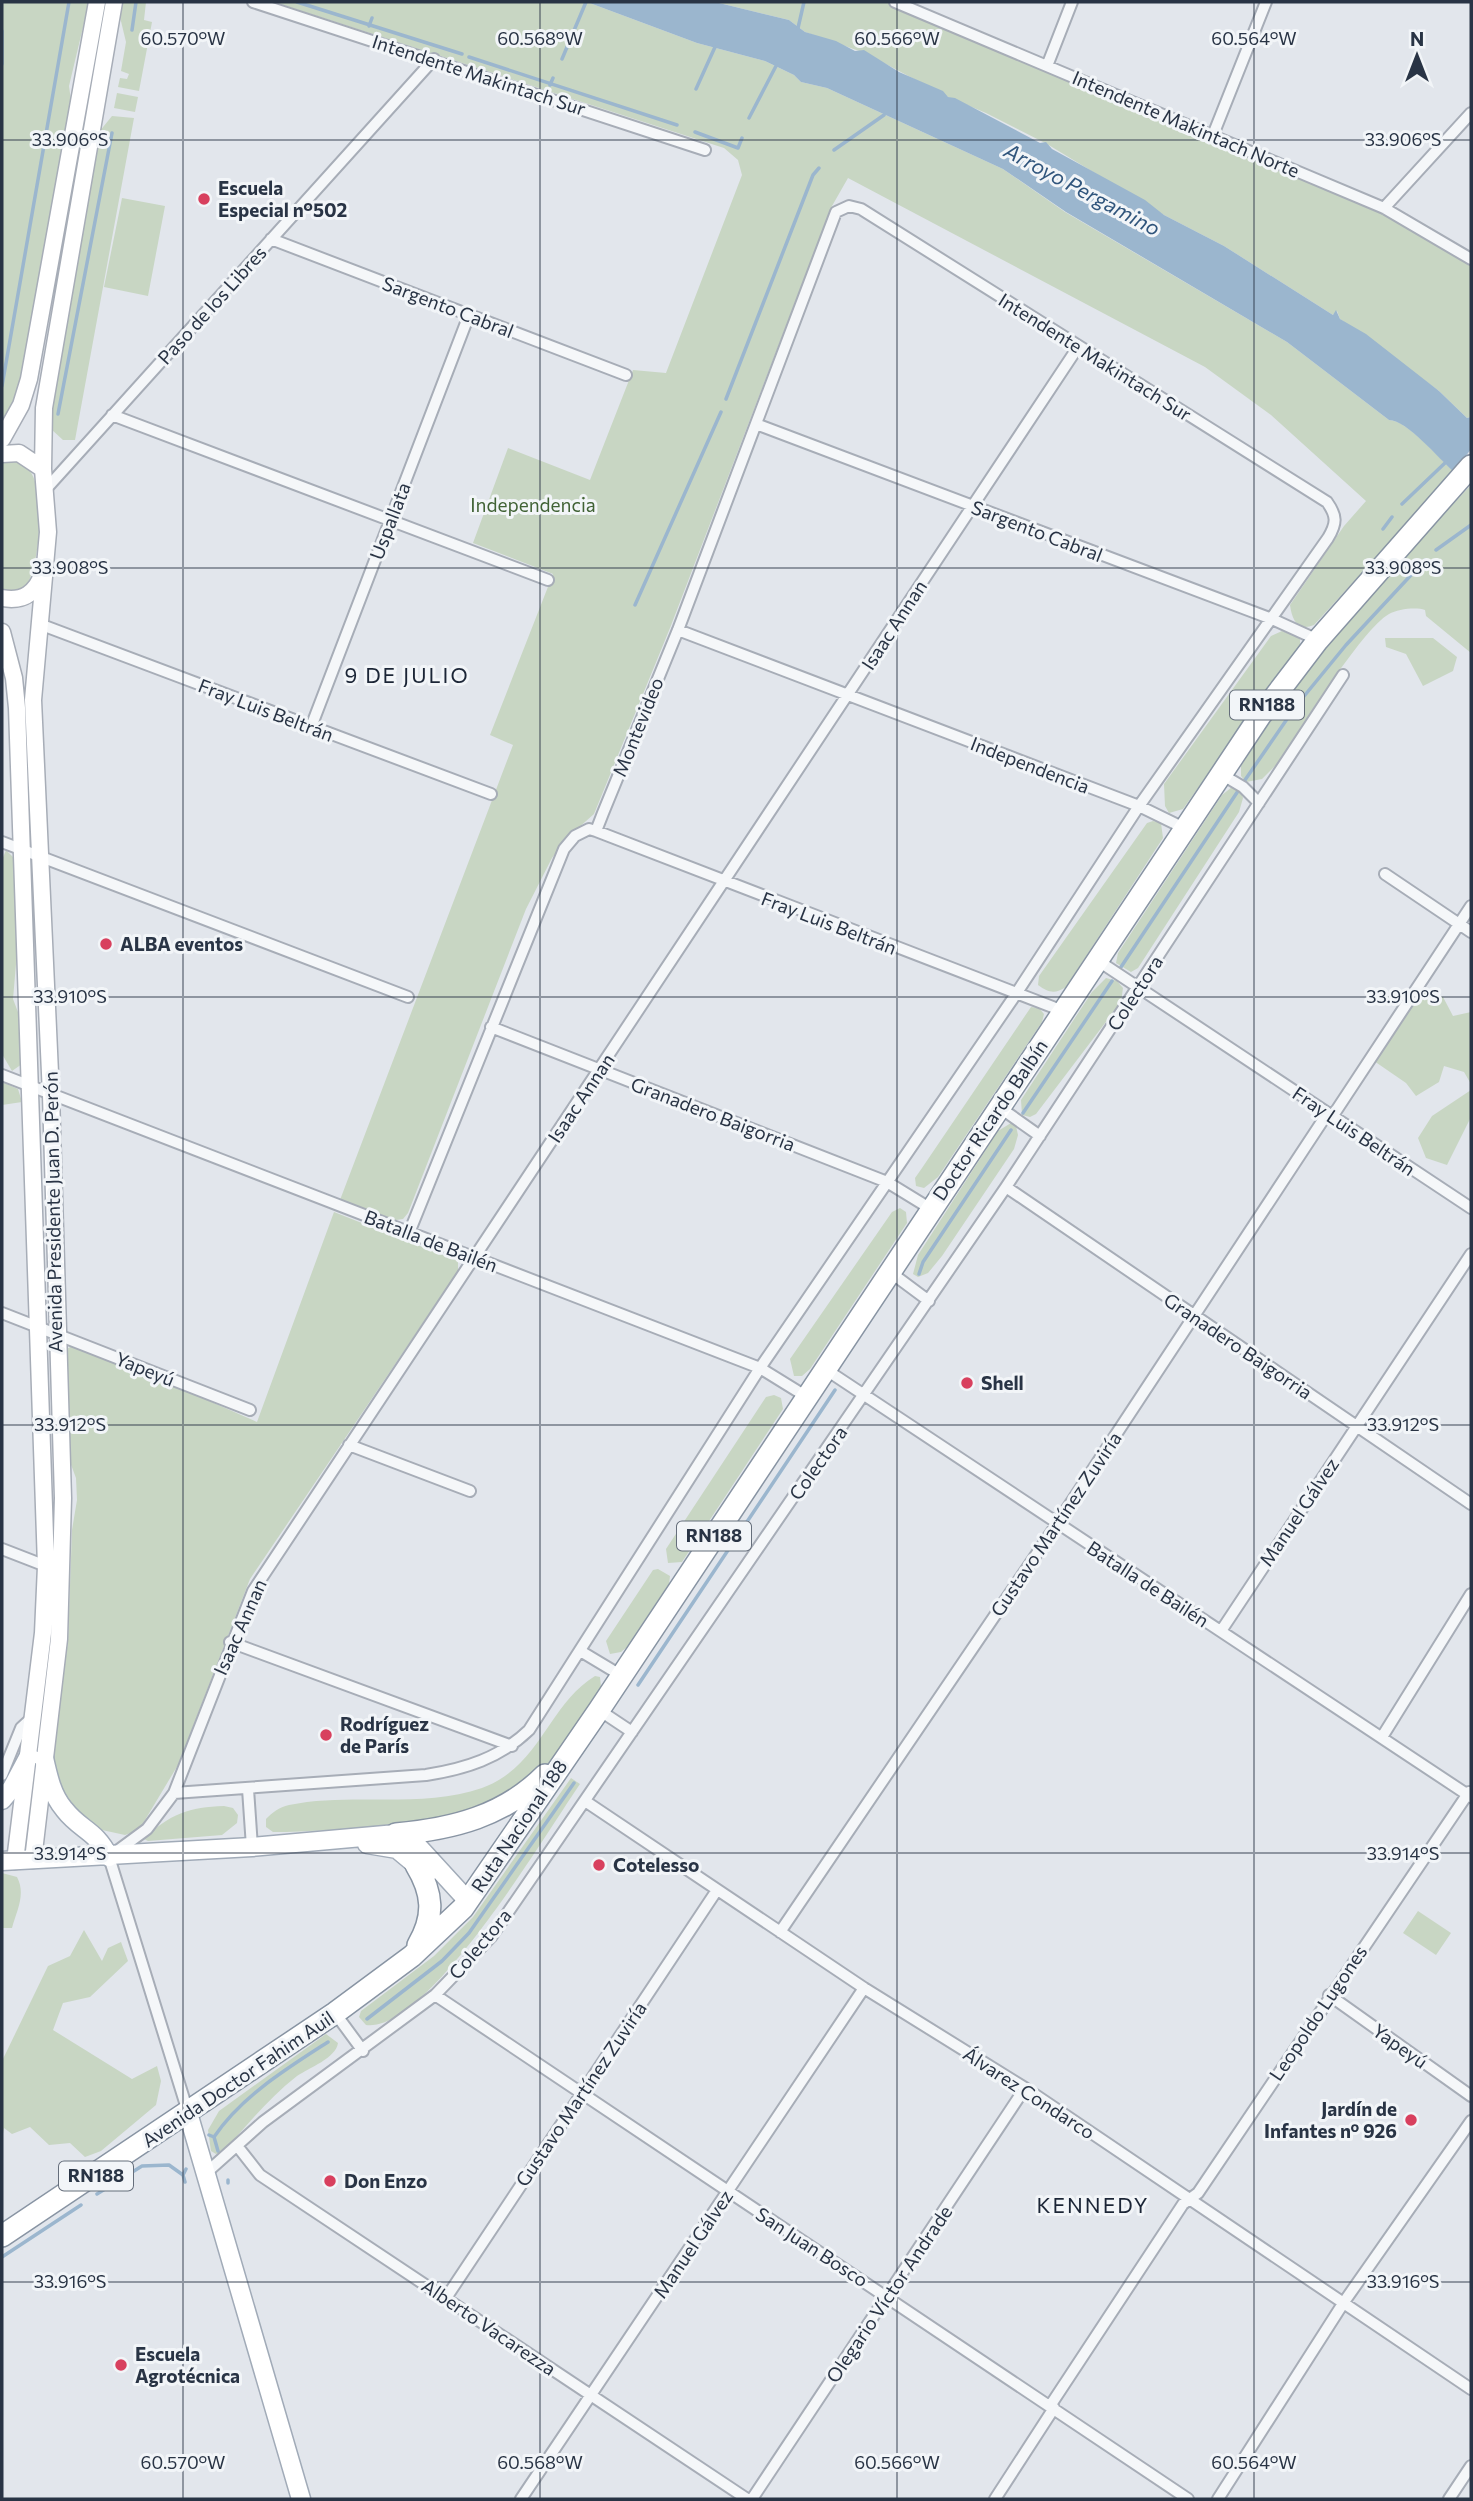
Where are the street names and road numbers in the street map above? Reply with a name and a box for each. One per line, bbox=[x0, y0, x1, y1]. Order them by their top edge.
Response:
street label: Intendente Makintach Sur bbox=[370, 29, 589, 120]
street label: Intendente Makintach Norte bbox=[1069, 65, 1303, 182]
street label: Paso de los Libres bbox=[152, 241, 271, 369]
street label: Sargento Cabral bbox=[379, 271, 517, 342]
street label: Intendente Makintach Sur bbox=[995, 288, 1196, 426]
street label: Uspallata bbox=[364, 479, 415, 563]
street label: Sargento Cabral bbox=[968, 495, 1106, 566]
street label: Isaac Annan bbox=[856, 575, 931, 674]
street label: Fray Luis Beltrán bbox=[195, 673, 337, 746]
street label: Montevideo bbox=[607, 674, 668, 780]
road number: RN188 bbox=[1230, 690, 1304, 720]
street label: Independencia bbox=[967, 731, 1093, 798]
street label: Fray Luis Beltrán bbox=[758, 886, 900, 959]
street label: Colectora bbox=[1102, 951, 1167, 1035]
street label: Doctor Ricardo Balbín bbox=[927, 1035, 1052, 1205]
street label: Isaac Annan bbox=[542, 1049, 619, 1147]
street label: Avenida Presidente Juan D. Perón bbox=[39, 1071, 66, 1353]
street label: Granadero Baigorria bbox=[628, 1072, 798, 1155]
street label: Fray Luis Beltrán bbox=[1289, 1081, 1420, 1180]
street label: Batalla de Bailén bbox=[361, 1205, 501, 1276]
street label: Granadero Baigorria bbox=[1160, 1287, 1317, 1404]
street label: Yapeyú bbox=[112, 1346, 178, 1391]
street label: Colectora bbox=[784, 1421, 851, 1504]
street label: Gustavo Martínez Zuviría bbox=[985, 1427, 1126, 1620]
street label: Manuel Gálvez bbox=[1254, 1453, 1343, 1570]
road number: RN188 bbox=[677, 1521, 751, 1550]
street label: Batalla de Bailén bbox=[1083, 1536, 1214, 1632]
street label: Isaac Annan bbox=[208, 1575, 271, 1678]
street label: Ruta Nacional 188 bbox=[466, 1755, 571, 1896]
street label: Colectora bbox=[443, 1904, 516, 1984]
street label: Leopoldo Lugones bbox=[1264, 1941, 1371, 2085]
street label: Gustavo Martínez Zuviría bbox=[510, 1997, 651, 2190]
street label: Avenida Doctor Fahim Auil bbox=[137, 2006, 338, 2152]
street label: Yapeyú bbox=[1368, 2018, 1432, 2073]
street label: Álvarez Condarco bbox=[959, 2042, 1099, 2144]
road number: RN188 bbox=[59, 2162, 133, 2190]
street label: Manuel Gálvez bbox=[648, 2185, 737, 2302]
street label: Olegario Víctor Andrade bbox=[821, 2201, 956, 2387]
street label: San Juan Bosco bbox=[752, 2202, 873, 2291]
street label: Alberto Vacarezza bbox=[418, 2273, 561, 2380]

